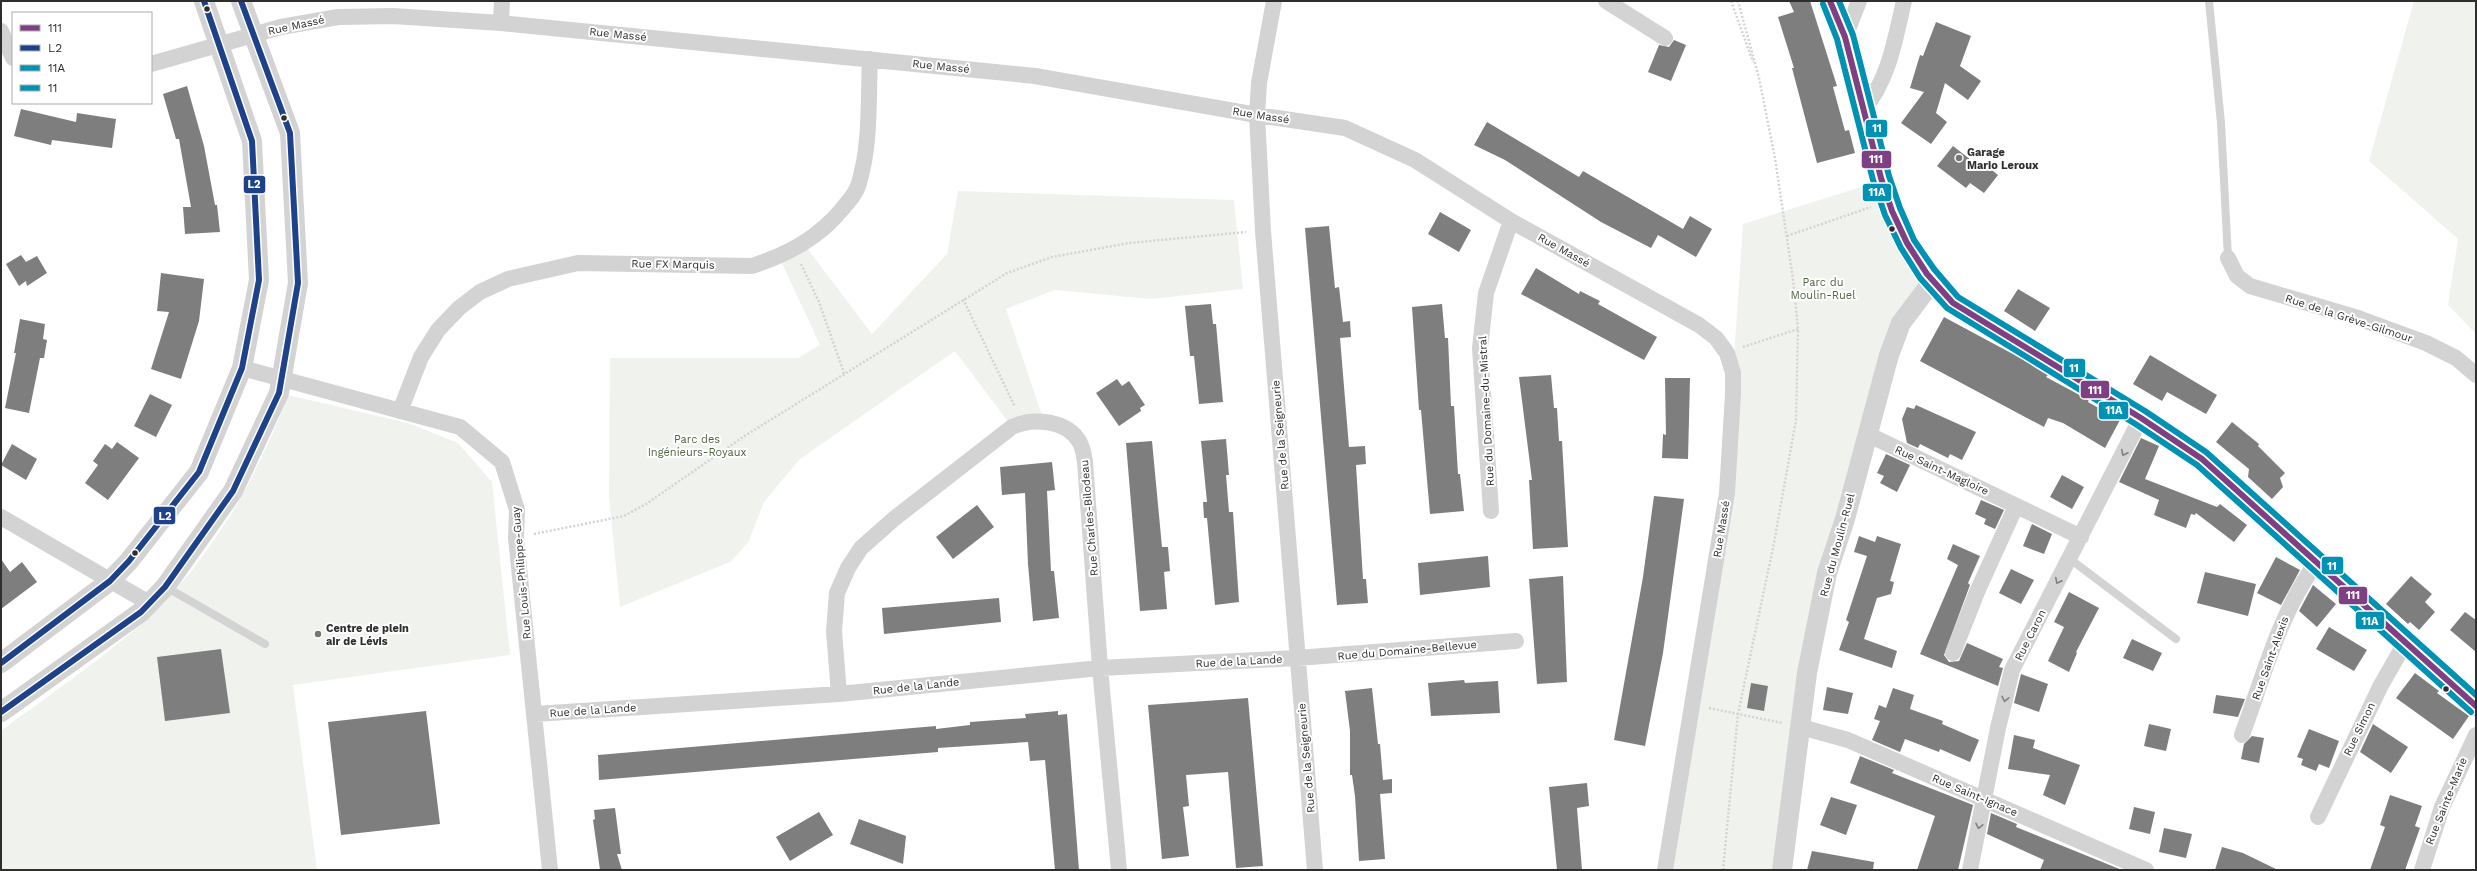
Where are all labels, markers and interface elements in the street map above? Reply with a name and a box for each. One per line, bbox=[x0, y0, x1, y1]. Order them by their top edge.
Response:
unlabelled marker bbox=[202, 4, 212, 14]
legend bbox=[12, 12, 152, 104]
street label: Rue Massé bbox=[267, 13, 326, 38]
text: 111 bbox=[48, 21, 62, 35]
street label: Rue Massé bbox=[589, 25, 647, 44]
text: L2 bbox=[48, 41, 62, 55]
street label: Rue Massé bbox=[912, 57, 970, 76]
text: 11A bbox=[48, 61, 65, 75]
text: 11 bbox=[48, 81, 57, 95]
street label: Rue Massé bbox=[1231, 105, 1290, 126]
unlabelled marker bbox=[279, 113, 289, 123]
line badge: 11 bbox=[1865, 119, 1888, 138]
text: 11 bbox=[1872, 122, 1882, 135]
place label: Garage Mario Leroux bbox=[1967, 146, 2039, 172]
line badge: 111 bbox=[1861, 150, 1892, 169]
text: 111 bbox=[1869, 153, 1883, 166]
marker: Garage Mario Leroux bbox=[1954, 153, 1964, 163]
line badge: L2 bbox=[243, 175, 266, 194]
text: L2 bbox=[247, 178, 261, 191]
line badge: 11A bbox=[1862, 183, 1892, 202]
text: 11A bbox=[1869, 186, 1886, 199]
unlabelled marker bbox=[1887, 224, 1897, 234]
street label: Rue Massé bbox=[1535, 231, 1592, 270]
street label: Rue FX Marquis bbox=[631, 257, 715, 272]
park label: Parc du Moulin-Ruel bbox=[1790, 276, 1856, 302]
street label: Rue de la Grève-Gilmour bbox=[2284, 292, 2415, 345]
street label: Rue du Domaine-du-Mistral bbox=[1476, 335, 1497, 486]
line badge: 11 bbox=[2063, 358, 2086, 378]
text: 11 bbox=[2069, 362, 2079, 375]
street label: Rue de la Seigneurie bbox=[1269, 380, 1292, 490]
line badge: 111 bbox=[2080, 380, 2110, 399]
text: 111 bbox=[2088, 384, 2102, 397]
line badge: 11A bbox=[2098, 401, 2129, 420]
text: 11A bbox=[2106, 404, 2123, 417]
park label: Parc des Ingénieurs-Royaux bbox=[648, 433, 746, 459]
street label: Rue Saint-Magloire bbox=[1893, 443, 1991, 498]
one-way arrow bbox=[2121, 449, 2128, 456]
street label: Rue Charles-Bilodeau bbox=[1078, 459, 1101, 577]
street label: Rue du Moulin-Ruel bbox=[1817, 491, 1858, 598]
street label: Rue Massé bbox=[1711, 500, 1732, 559]
line badge: L2 bbox=[153, 506, 176, 525]
street label: Rue Louis-Philippe-Guay bbox=[509, 506, 534, 640]
text: L2 bbox=[158, 510, 172, 523]
unlabelled marker bbox=[130, 548, 140, 558]
line badge: 11 bbox=[2321, 556, 2344, 575]
text: 11 bbox=[2327, 560, 2337, 573]
one-way arrow bbox=[2055, 577, 2063, 584]
line badge: 111 bbox=[2338, 586, 2368, 605]
text: 111 bbox=[2346, 589, 2360, 602]
street label: Rue Caron bbox=[2012, 608, 2049, 663]
line badge: 11A bbox=[2355, 611, 2385, 630]
street label: Rue Saint-Alexis bbox=[2249, 614, 2292, 702]
text: 11A bbox=[2362, 615, 2379, 628]
place label: Centre de plein air de Lévis bbox=[326, 622, 409, 648]
marker: Centre de plein air de Lévis bbox=[313, 629, 323, 639]
street label: Rue du Domaine-Bellevue bbox=[1337, 638, 1477, 663]
street label: Rue de la Lande bbox=[1195, 653, 1283, 670]
street label: Rue de la Lande bbox=[872, 675, 960, 698]
unlabelled marker bbox=[2441, 684, 2451, 694]
one-way arrow bbox=[2001, 696, 2009, 702]
street label: Rue Simon bbox=[2341, 700, 2378, 758]
street label: Rue de la Lande bbox=[549, 701, 637, 720]
street label: Rue de la Seigneurie bbox=[1295, 703, 1318, 813]
street label: Rue Sainte-Marie bbox=[2423, 756, 2470, 847]
street label: Rue Saint-Ignace bbox=[1930, 772, 2019, 819]
one-way arrow bbox=[1976, 823, 1984, 830]

